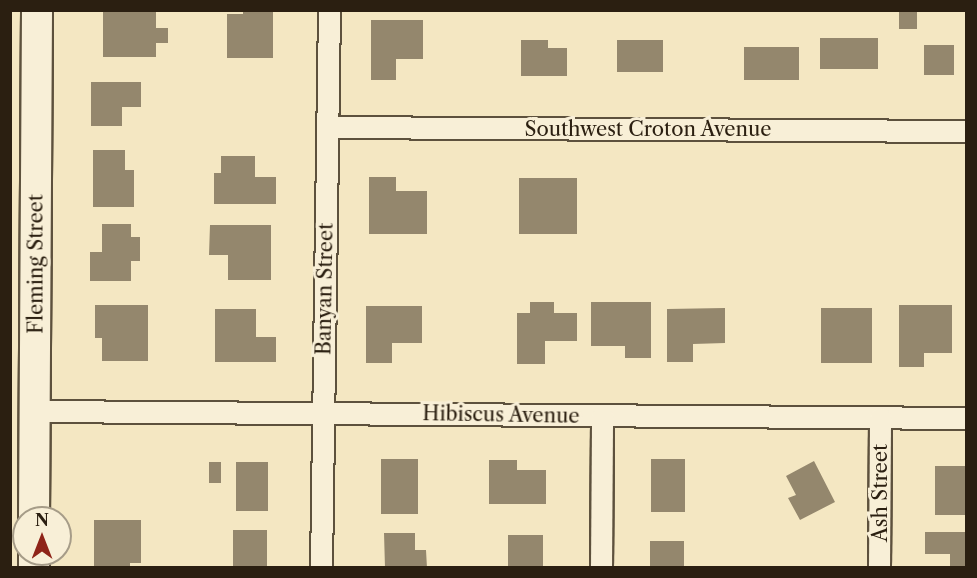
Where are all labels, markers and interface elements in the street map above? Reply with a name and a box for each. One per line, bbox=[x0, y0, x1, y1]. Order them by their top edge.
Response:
street label: Southwest Croton Avenue bbox=[524, 117, 772, 141]
street label: Fleming Street bbox=[24, 194, 48, 334]
street label: Banyan Street bbox=[312, 223, 338, 355]
street label: Hibiscus Avenue bbox=[422, 402, 580, 428]
street label: Ash Street bbox=[868, 444, 892, 542]
north arrow bbox=[12, 506, 72, 566]
text: N bbox=[35, 510, 49, 530]

